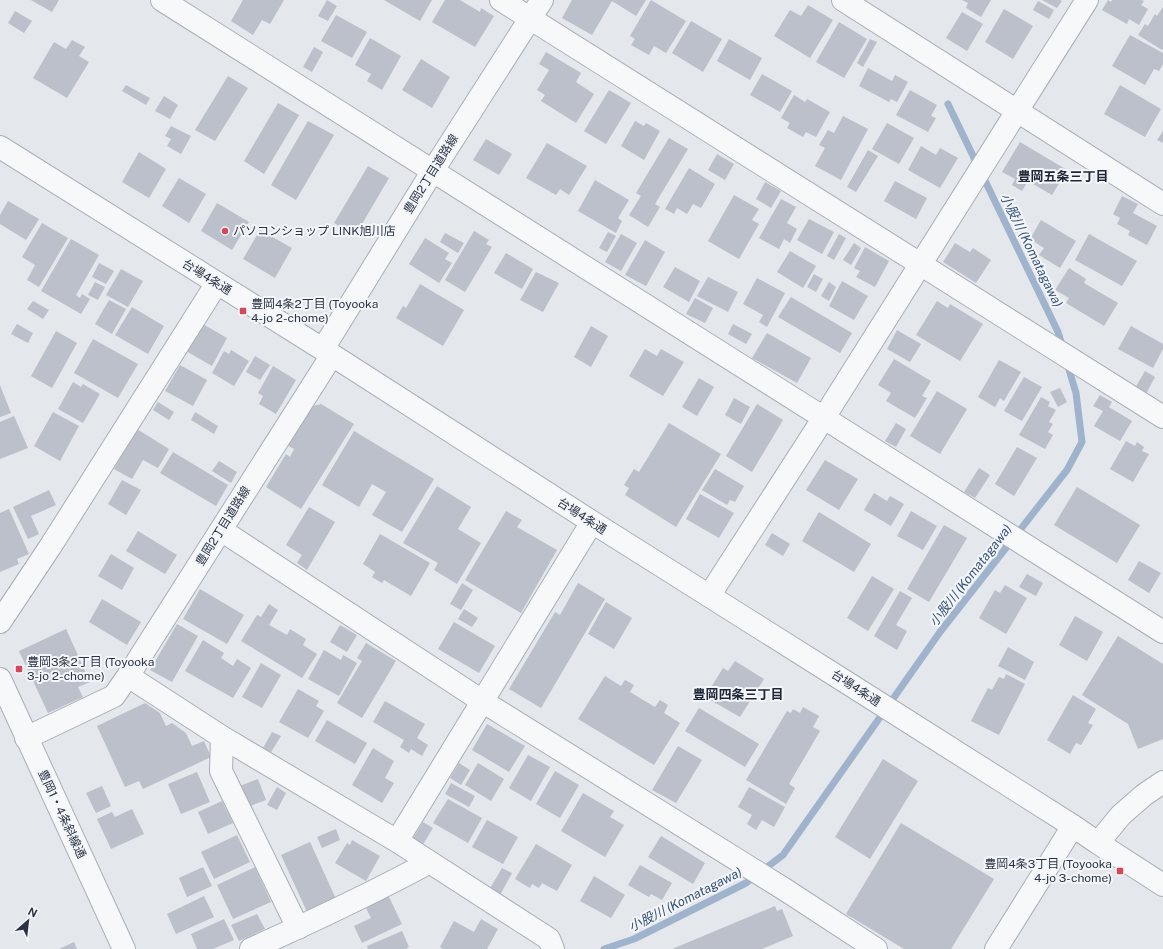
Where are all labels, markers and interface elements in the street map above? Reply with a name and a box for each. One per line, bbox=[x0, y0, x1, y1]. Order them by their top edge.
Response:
street label: 豊岡2丁目道路線 bbox=[401, 132, 461, 216]
district label: 豊岡五条三丁目 bbox=[1017, 169, 1109, 184]
water label: 小股川 (Komatagawa) bbox=[997, 191, 1066, 310]
place label: パソコンショップ LINK旭川店 bbox=[233, 224, 395, 238]
marker: パソコンショップ LINK旭川店 bbox=[220, 226, 230, 236]
street label: 台場4条通 bbox=[180, 256, 234, 298]
place label: 豊岡4条2丁目 (Toyooka 4-jo 2-chome) bbox=[251, 297, 378, 325]
marker: 豊岡4条2丁目 (Toyooka 4-jo 2-chome) bbox=[238, 306, 248, 316]
street label: 豊岡2丁目道路線 bbox=[193, 484, 253, 568]
street label: 台場4条通 bbox=[555, 495, 609, 537]
water label: 小股川 (Komatagawa) bbox=[926, 521, 1015, 629]
place label: 豊岡3条2丁目 (Toyooka 3-jo 2-chome) bbox=[27, 655, 154, 683]
marker: 豊岡3条2丁目 (Toyooka 3-jo 2-chome) bbox=[14, 664, 24, 674]
street label: 台場4条通 bbox=[829, 667, 883, 709]
district label: 豊岡四条三丁目 bbox=[692, 687, 784, 702]
street label: 豊岡1・4条斜線通 bbox=[35, 767, 89, 861]
place label: 豊岡4条3丁目 (Toyooka 4-jo 3-chome) bbox=[984, 857, 1112, 885]
water label: 小股川 (Komatagawa) bbox=[626, 864, 744, 934]
marker: 豊岡4条3丁目 (Toyooka 4-jo 3-chome) bbox=[1115, 866, 1125, 876]
north arrow bbox=[8, 901, 48, 941]
text: N bbox=[26, 905, 39, 919]

